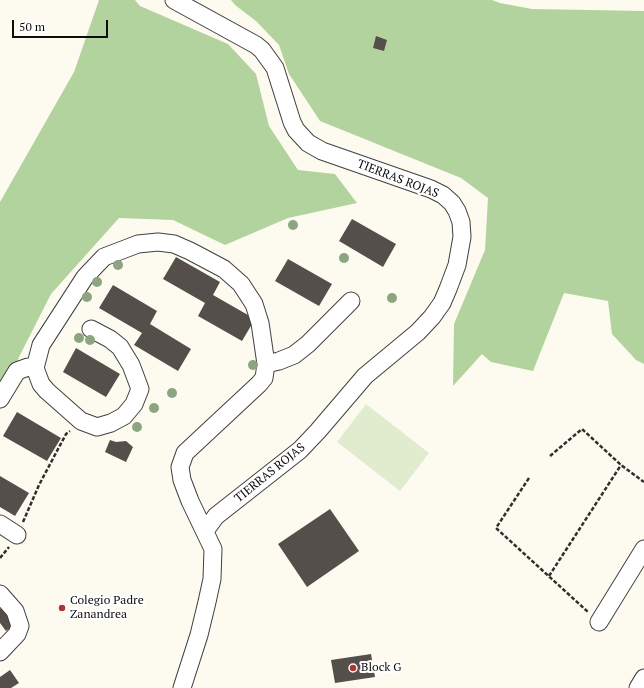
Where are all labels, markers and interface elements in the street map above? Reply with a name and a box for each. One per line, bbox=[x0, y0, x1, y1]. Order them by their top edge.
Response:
scale bar bbox=[14, 12, 110, 38]
text: 50 m bbox=[19, 19, 45, 34]
street label: TIERRAS ROJAS bbox=[355, 157, 441, 201]
street label: TIERRAS ROJAS bbox=[232, 440, 308, 506]
place label: Colegio Padre Zanandrea bbox=[70, 594, 144, 622]
marker: Colegio Padre Zanandrea bbox=[57, 603, 67, 613]
place label: Block G bbox=[361, 661, 402, 675]
marker: Block G bbox=[348, 663, 358, 673]

